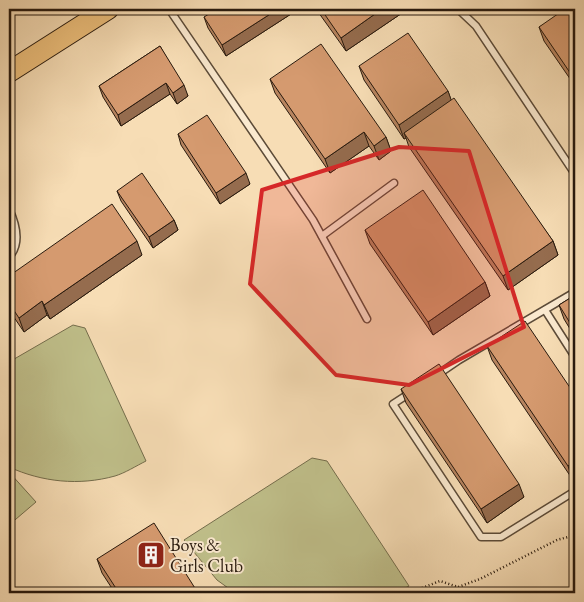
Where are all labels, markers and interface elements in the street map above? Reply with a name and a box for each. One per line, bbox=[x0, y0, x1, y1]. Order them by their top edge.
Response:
place label: Boys & Girls Club bbox=[170, 533, 243, 577]
building icon: Boys & Girls Club bbox=[136, 540, 166, 570]

